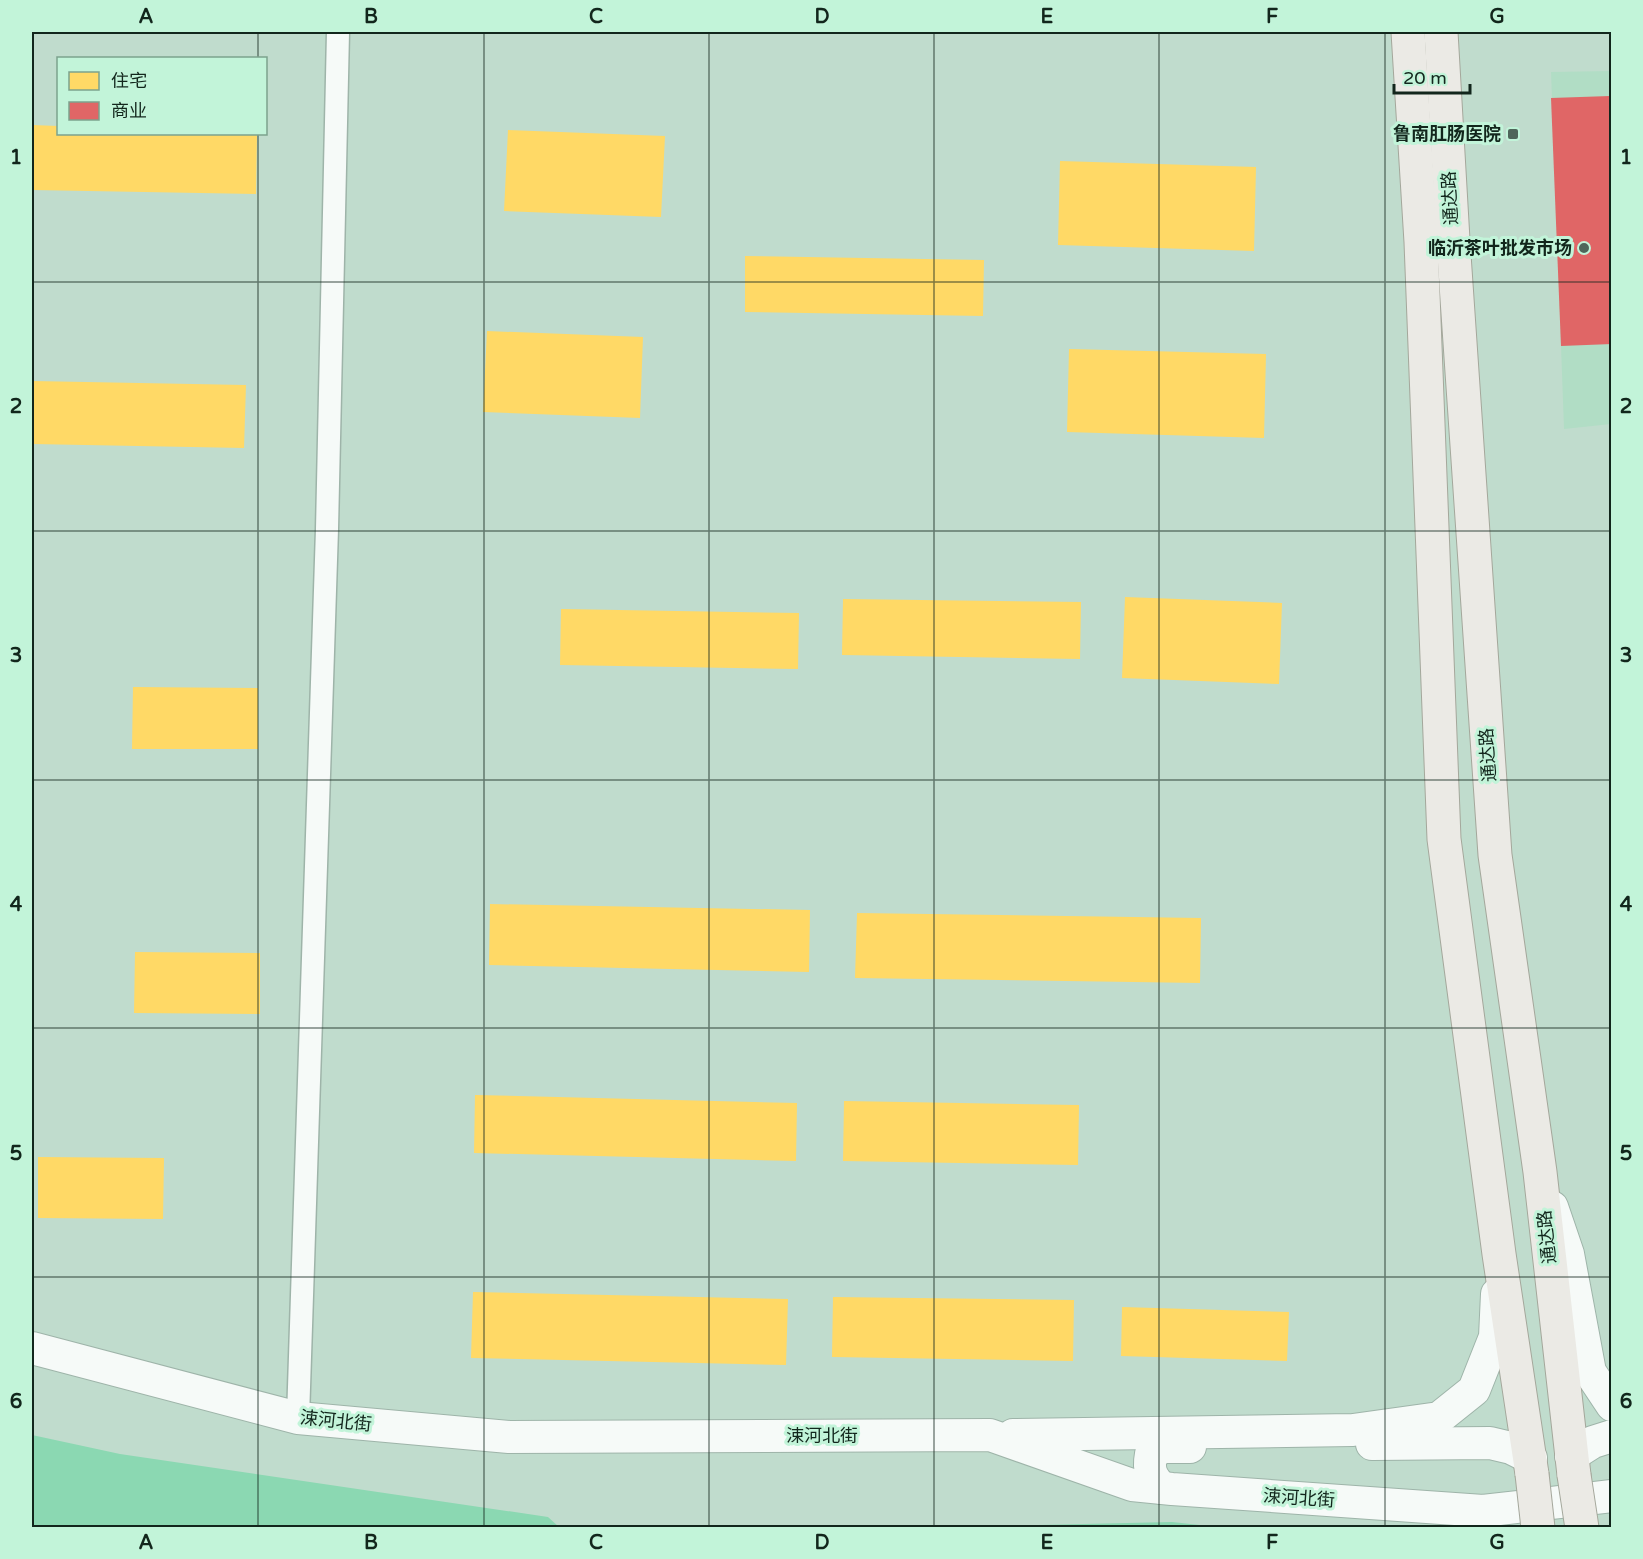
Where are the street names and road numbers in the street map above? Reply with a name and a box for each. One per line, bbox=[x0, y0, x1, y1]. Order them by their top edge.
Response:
street label: 通达路 bbox=[1438, 170, 1462, 226]
street label: 通达路 bbox=[1475, 727, 1501, 783]
street label: 通达路 bbox=[1533, 1209, 1561, 1265]
street label: 涑河北街 bbox=[299, 1406, 373, 1436]
street label: 涑河北街 bbox=[786, 1425, 858, 1447]
street label: 涑河北街 bbox=[1262, 1485, 1336, 1511]

